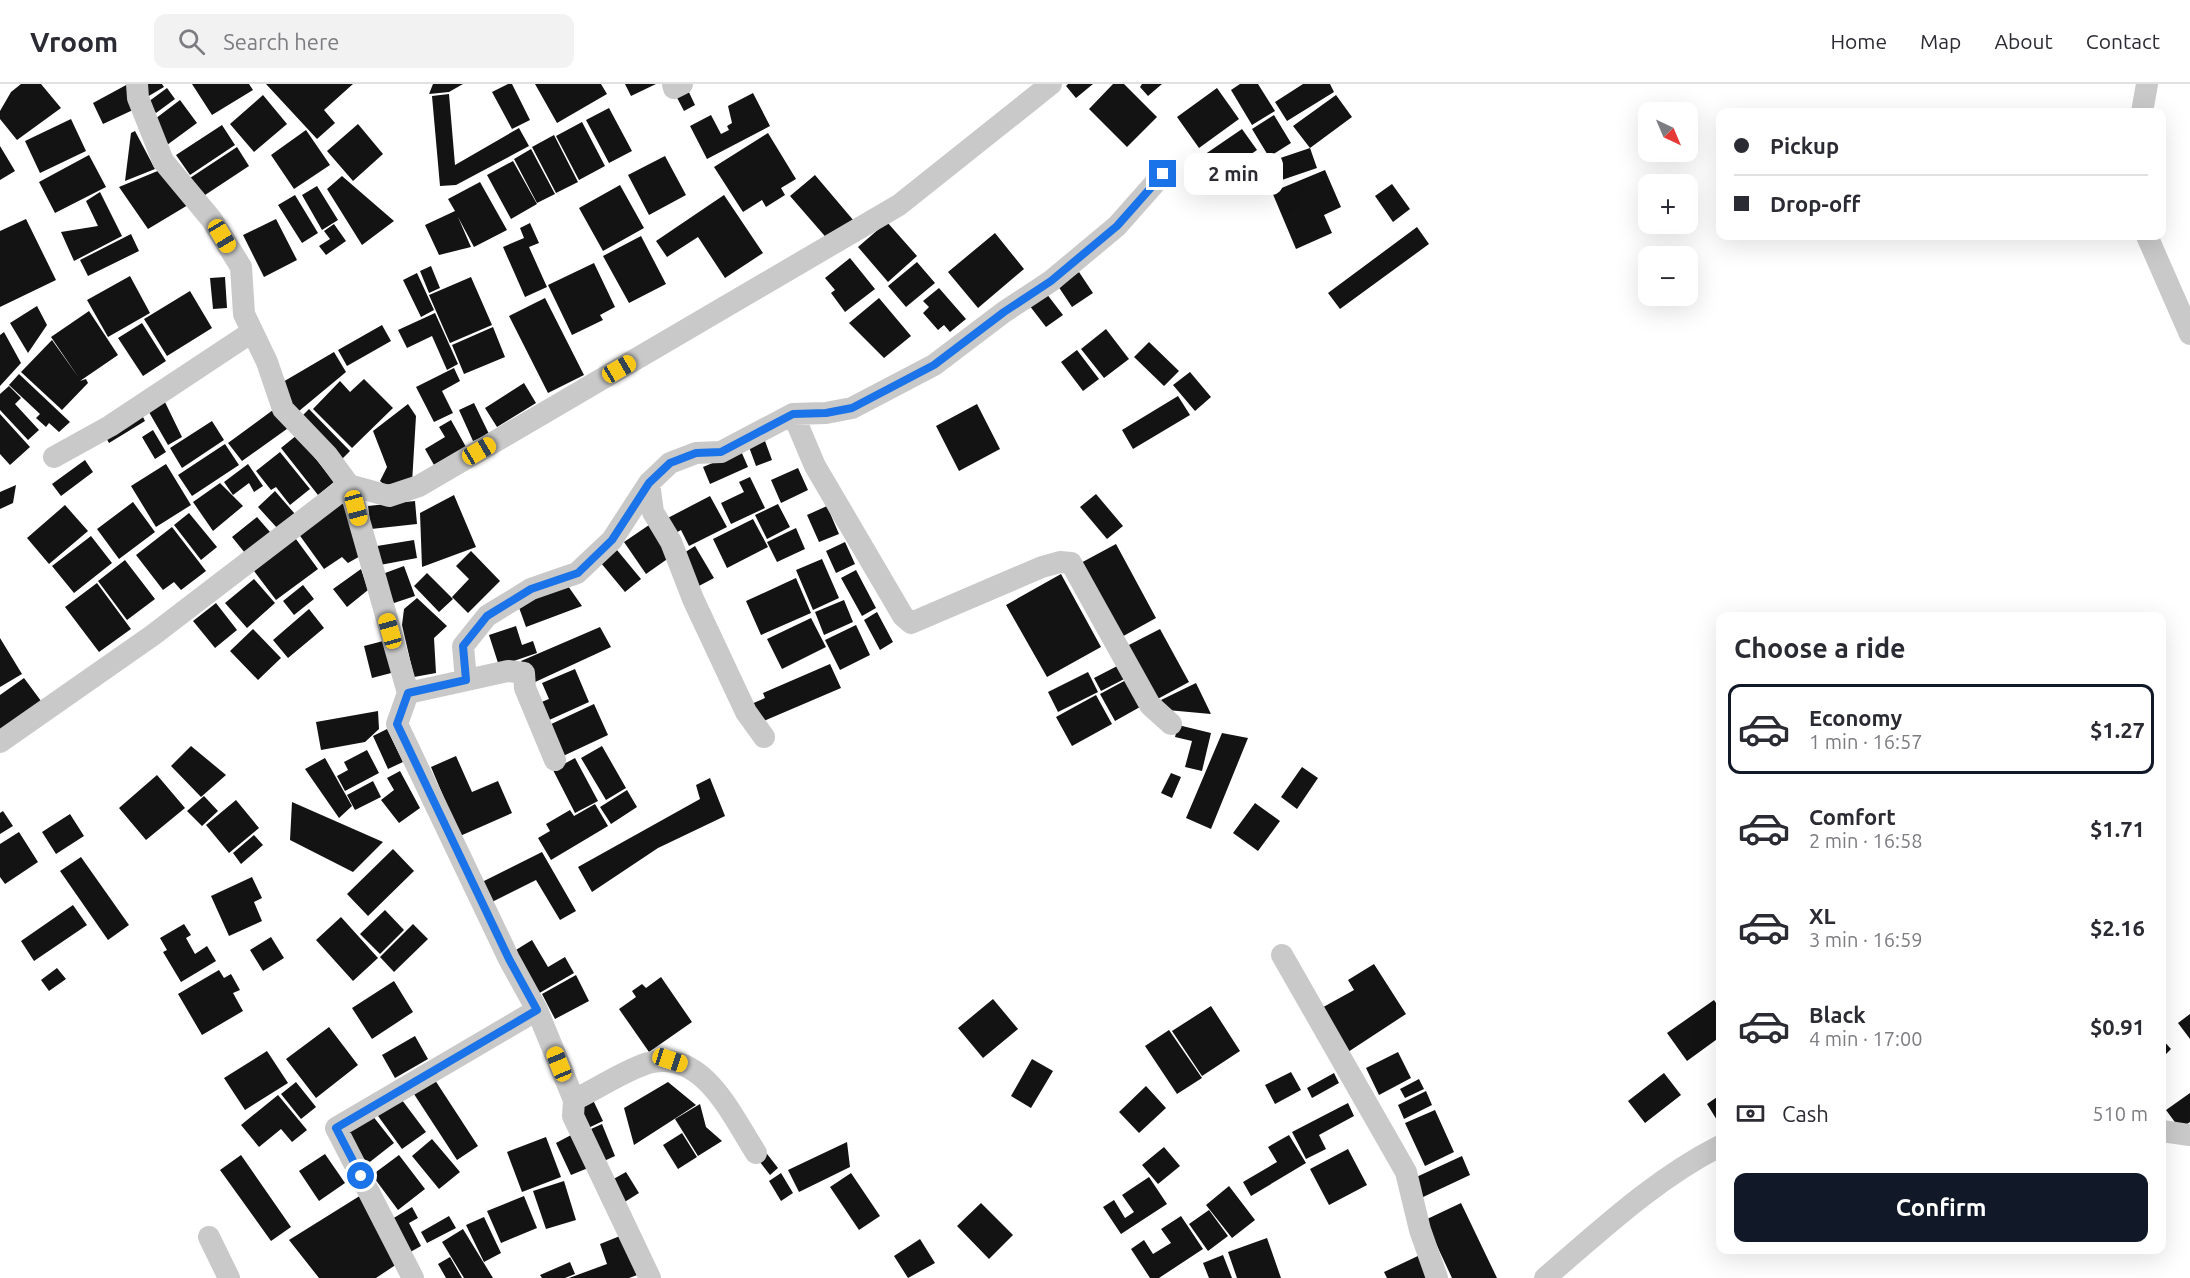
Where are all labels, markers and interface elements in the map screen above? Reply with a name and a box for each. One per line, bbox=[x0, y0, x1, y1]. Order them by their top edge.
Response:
search box bbox=[154, 14, 574, 68]
icon: search bbox=[175, 25, 208, 58]
text: Vroom bbox=[30, 26, 118, 57]
text: Search here bbox=[223, 29, 339, 54]
text: Home bbox=[1830, 29, 1887, 53]
text: Map bbox=[1920, 29, 1961, 53]
text: About bbox=[1994, 29, 2053, 53]
text: Contact bbox=[2086, 29, 2160, 53]
north arrow bbox=[1638, 102, 1698, 162]
map controls bbox=[1638, 102, 1698, 306]
text: Pickup bbox=[1770, 133, 1839, 158]
callout: 2 min bbox=[1184, 153, 1283, 195]
route end bbox=[1149, 160, 1176, 187]
text: 2 min bbox=[1208, 162, 1259, 185]
button: + bbox=[1638, 174, 1698, 234]
text: Drop-off bbox=[1770, 191, 1860, 216]
car bbox=[205, 216, 239, 256]
button: − bbox=[1638, 246, 1698, 306]
car bbox=[599, 352, 639, 386]
car bbox=[459, 434, 499, 468]
car bbox=[343, 488, 369, 528]
car bbox=[376, 611, 404, 651]
text: Choose a ride bbox=[1734, 633, 1906, 663]
icon: car bbox=[1737, 702, 1791, 756]
text: Economy bbox=[1809, 705, 1902, 730]
text: $1.27 bbox=[2090, 717, 2145, 742]
text: 1 min · 16:57 bbox=[1809, 730, 1923, 753]
icon: car bbox=[1737, 801, 1791, 855]
text: Comfort bbox=[1809, 804, 1896, 829]
text: $1.71 bbox=[2090, 816, 2145, 841]
text: 2 min · 16:58 bbox=[1809, 829, 1923, 852]
icon: car bbox=[1737, 900, 1791, 954]
text: XL bbox=[1809, 903, 1836, 928]
text: $2.16 bbox=[2090, 915, 2145, 940]
text: 3 min · 16:59 bbox=[1809, 928, 1923, 951]
icon: car bbox=[1737, 999, 1791, 1053]
text: Black bbox=[1809, 1002, 1866, 1027]
text: $0.91 bbox=[2090, 1014, 2145, 1039]
text: 4 min · 17:00 bbox=[1809, 1027, 1923, 1050]
car bbox=[544, 1044, 574, 1084]
car bbox=[650, 1046, 690, 1074]
icon: cash bbox=[1734, 1097, 1767, 1130]
text: Cash bbox=[1782, 1101, 1829, 1126]
text: 510 m bbox=[2092, 1102, 2148, 1125]
route start bbox=[347, 1162, 374, 1189]
button: Confirm bbox=[1734, 1173, 2148, 1242]

